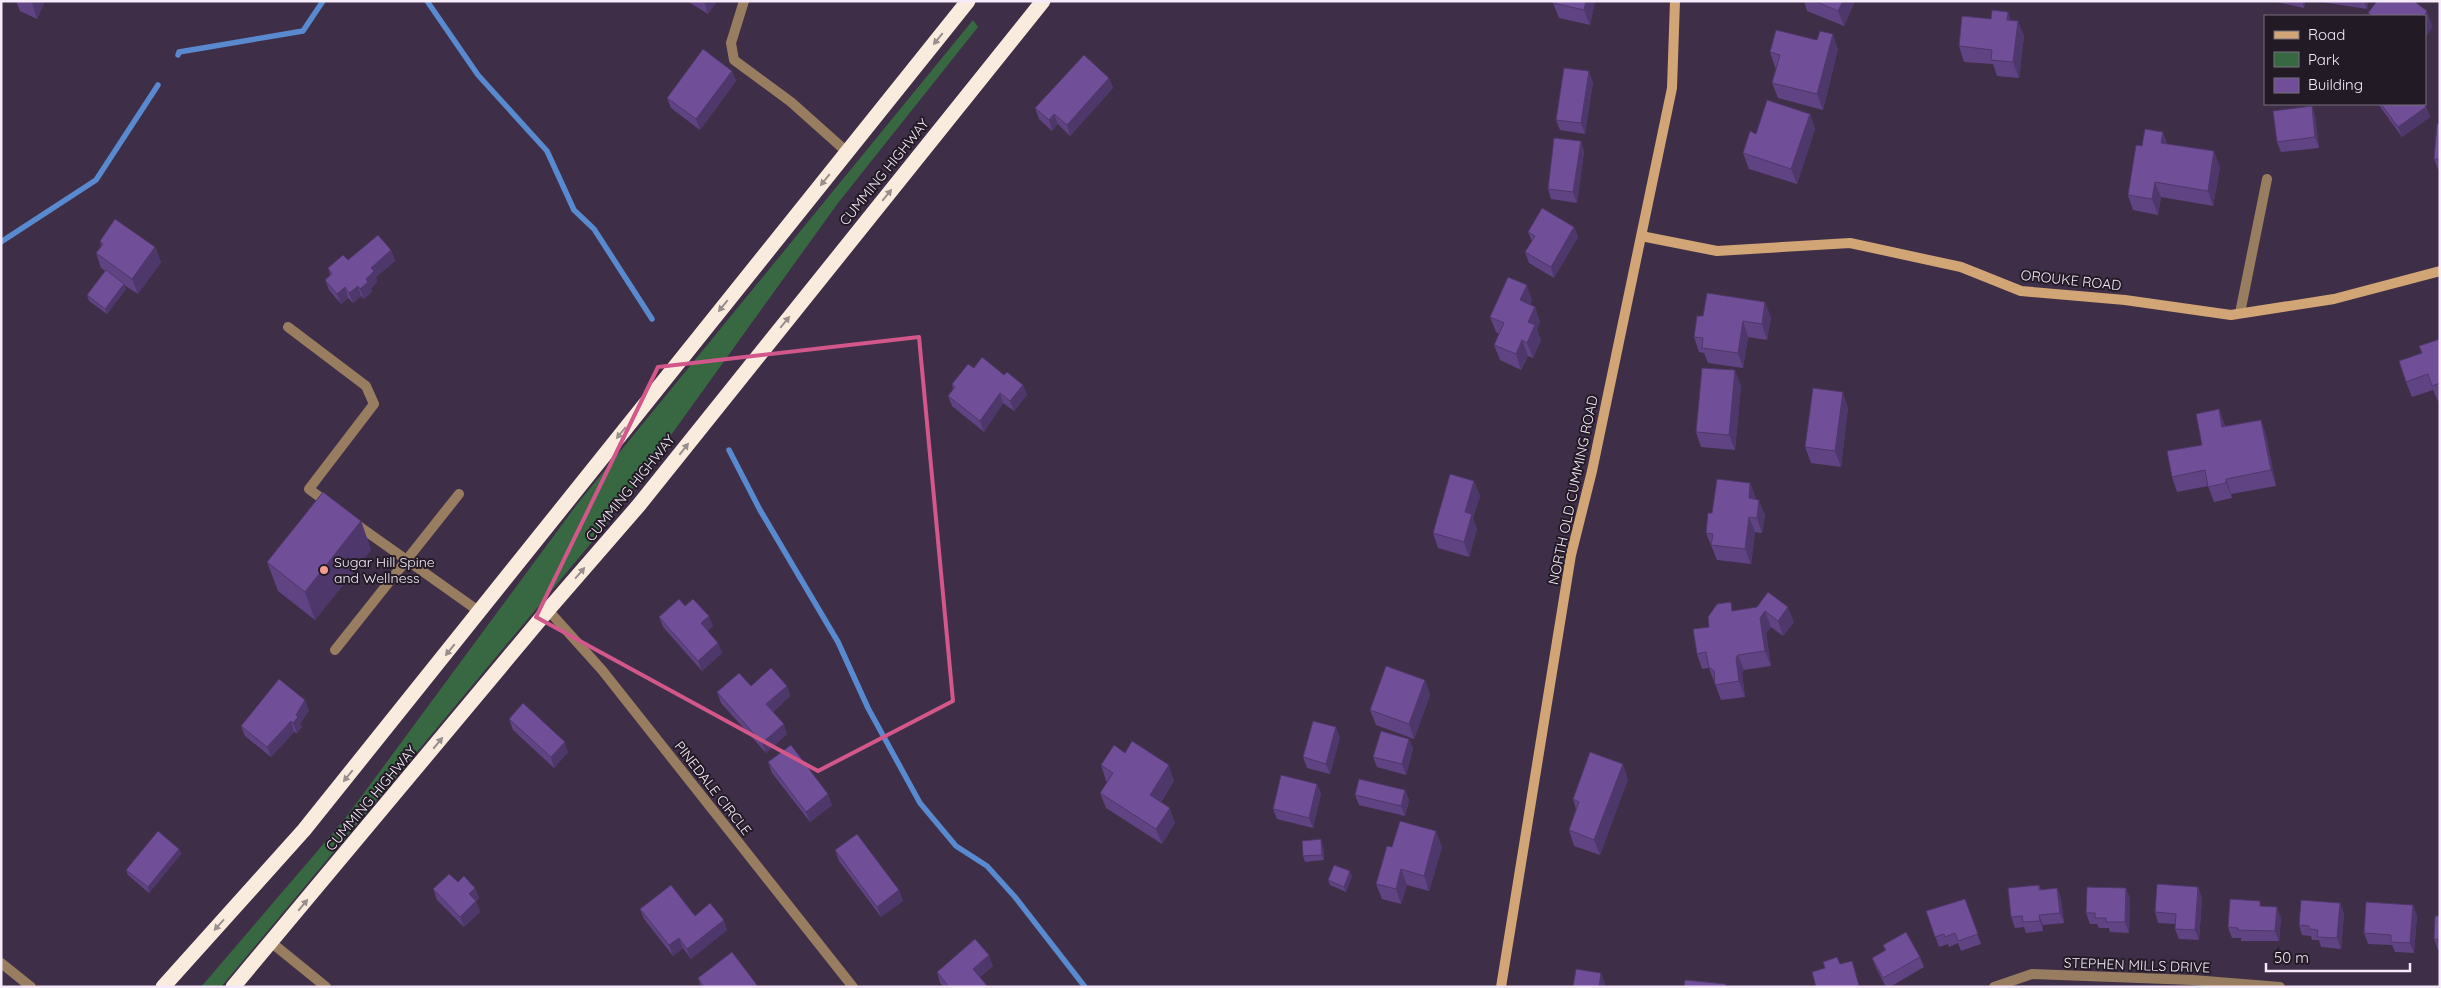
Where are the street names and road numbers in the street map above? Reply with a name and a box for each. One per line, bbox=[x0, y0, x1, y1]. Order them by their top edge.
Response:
street label: CUMMING HIGHWAY bbox=[835, 115, 933, 229]
street label: OROUKE ROAD bbox=[2020, 266, 2122, 294]
street label: NORTH OLD CUMMING ROAD bbox=[1544, 394, 1602, 586]
street label: CUMMING HIGHWAY bbox=[581, 431, 679, 545]
street label: PINEDALE CIRCLE bbox=[671, 737, 755, 839]
street label: CUMMING HIGHWAY bbox=[322, 741, 421, 855]
street label: STEPHEN MILLS DRIVE bbox=[2063, 953, 2211, 977]

